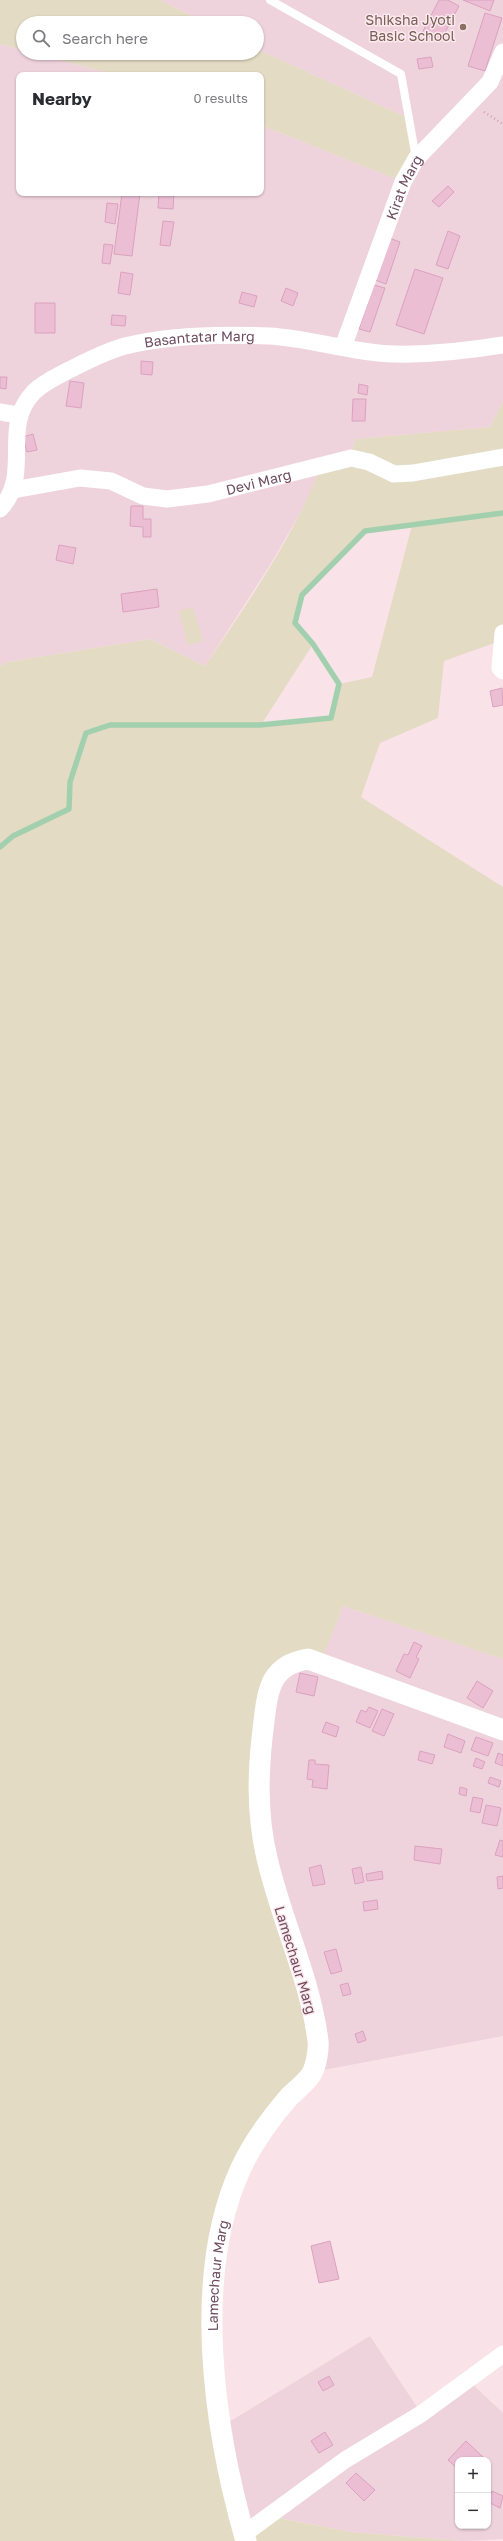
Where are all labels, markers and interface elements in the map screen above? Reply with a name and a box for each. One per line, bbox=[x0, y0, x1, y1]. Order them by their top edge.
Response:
place label: Shiksha Jyoti Basic School bbox=[365, 11, 455, 44]
search box bbox=[16, 16, 264, 60]
marker: Shiksha Jyoti Basic School bbox=[458, 22, 468, 32]
icon: search bbox=[30, 27, 52, 49]
text: Search here bbox=[62, 29, 148, 47]
text: Nearby bbox=[32, 88, 92, 109]
text: 0 results bbox=[193, 90, 248, 106]
street label: Kirat Marg bbox=[382, 152, 425, 222]
street label: Basantatar Marg bbox=[143, 327, 255, 350]
street label: Devi Marg bbox=[224, 465, 293, 498]
street label: Lamechaur Marg bbox=[271, 1904, 321, 2016]
street label: Lamechaur Marg bbox=[203, 2218, 231, 2331]
map controls bbox=[455, 2457, 491, 2529]
button: + bbox=[455, 2457, 491, 2493]
button: − bbox=[455, 2493, 491, 2529]

